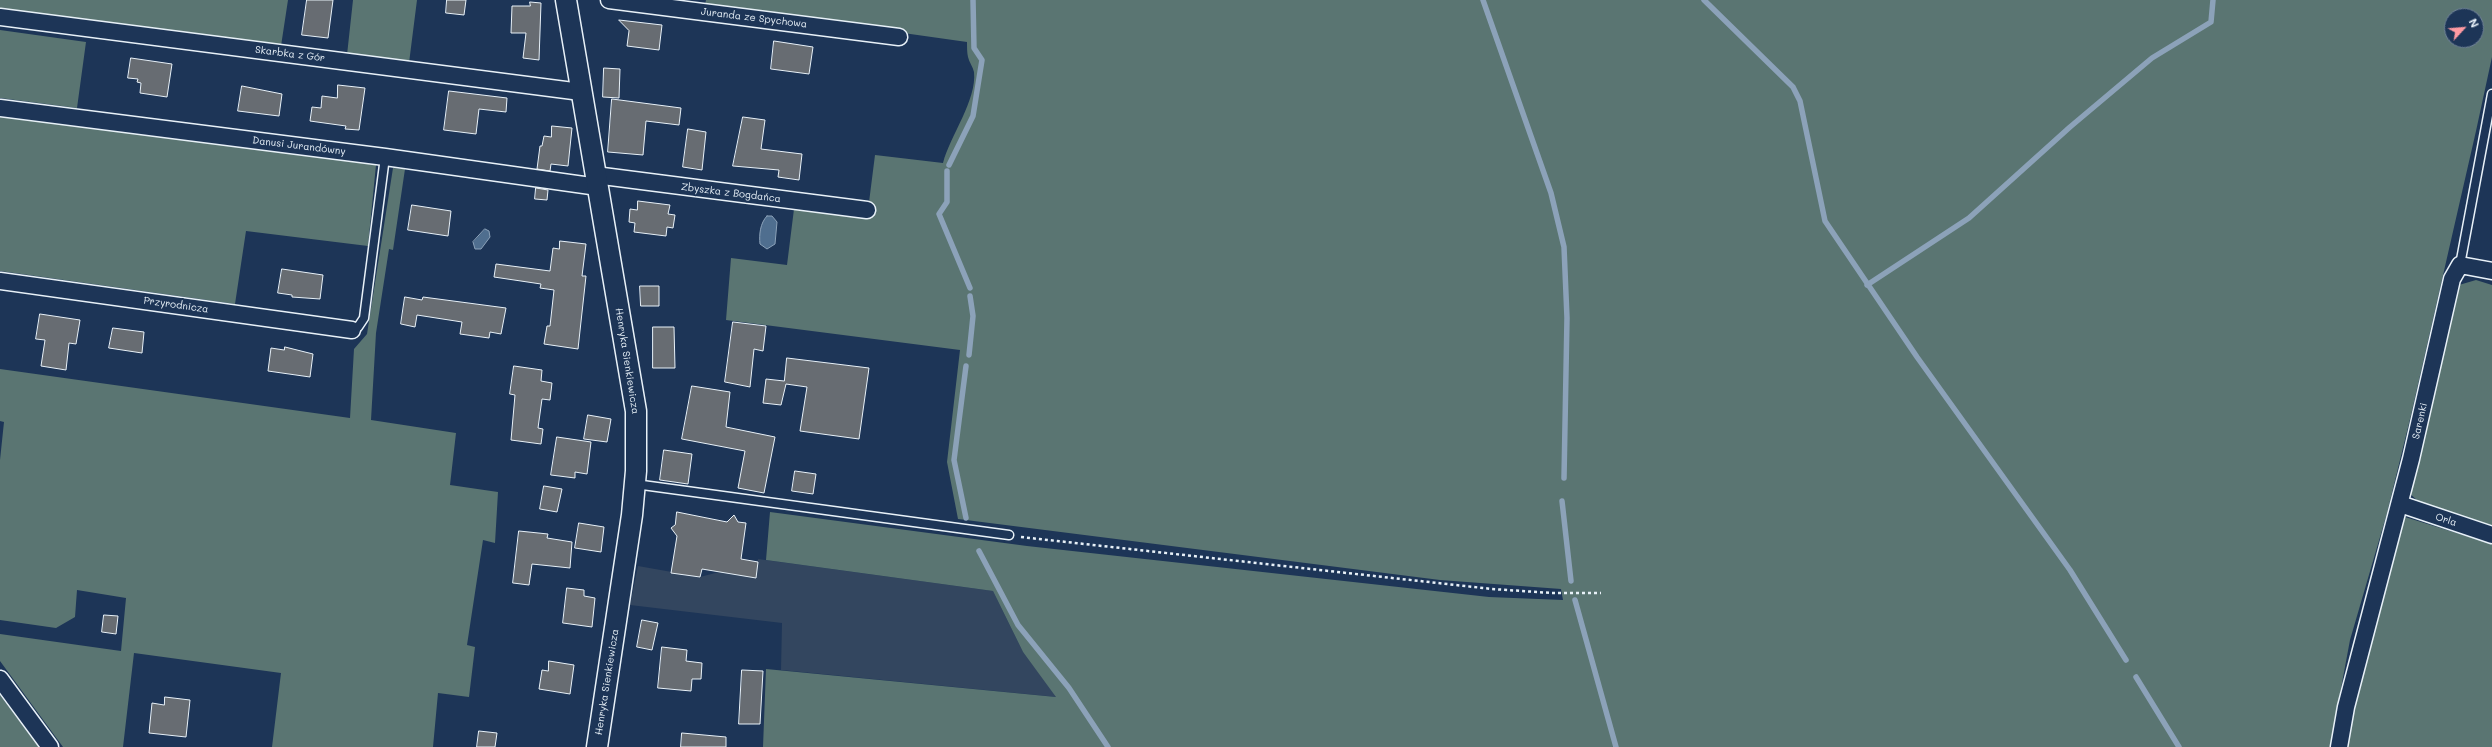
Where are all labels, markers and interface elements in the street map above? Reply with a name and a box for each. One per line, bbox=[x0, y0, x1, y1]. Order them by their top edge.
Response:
street label: Juranda ze Spychowa bbox=[700, 6, 808, 30]
north arrow bbox=[2444, 8, 2484, 48]
text: N bbox=[2466, 16, 2483, 30]
street label: Skarbka z Gór bbox=[254, 44, 326, 64]
street label: Danusi Jurandówny bbox=[252, 134, 346, 158]
street label: Zbyszka z Bogdańca bbox=[680, 181, 782, 205]
street label: Przyrodnicza bbox=[143, 295, 209, 315]
street label: Henryka Sienkiewicza bbox=[613, 307, 641, 415]
street label: Sarenki bbox=[2410, 402, 2430, 440]
street label: Orla bbox=[2434, 511, 2458, 529]
street label: Henryka Sienkiewicza bbox=[593, 628, 621, 736]

